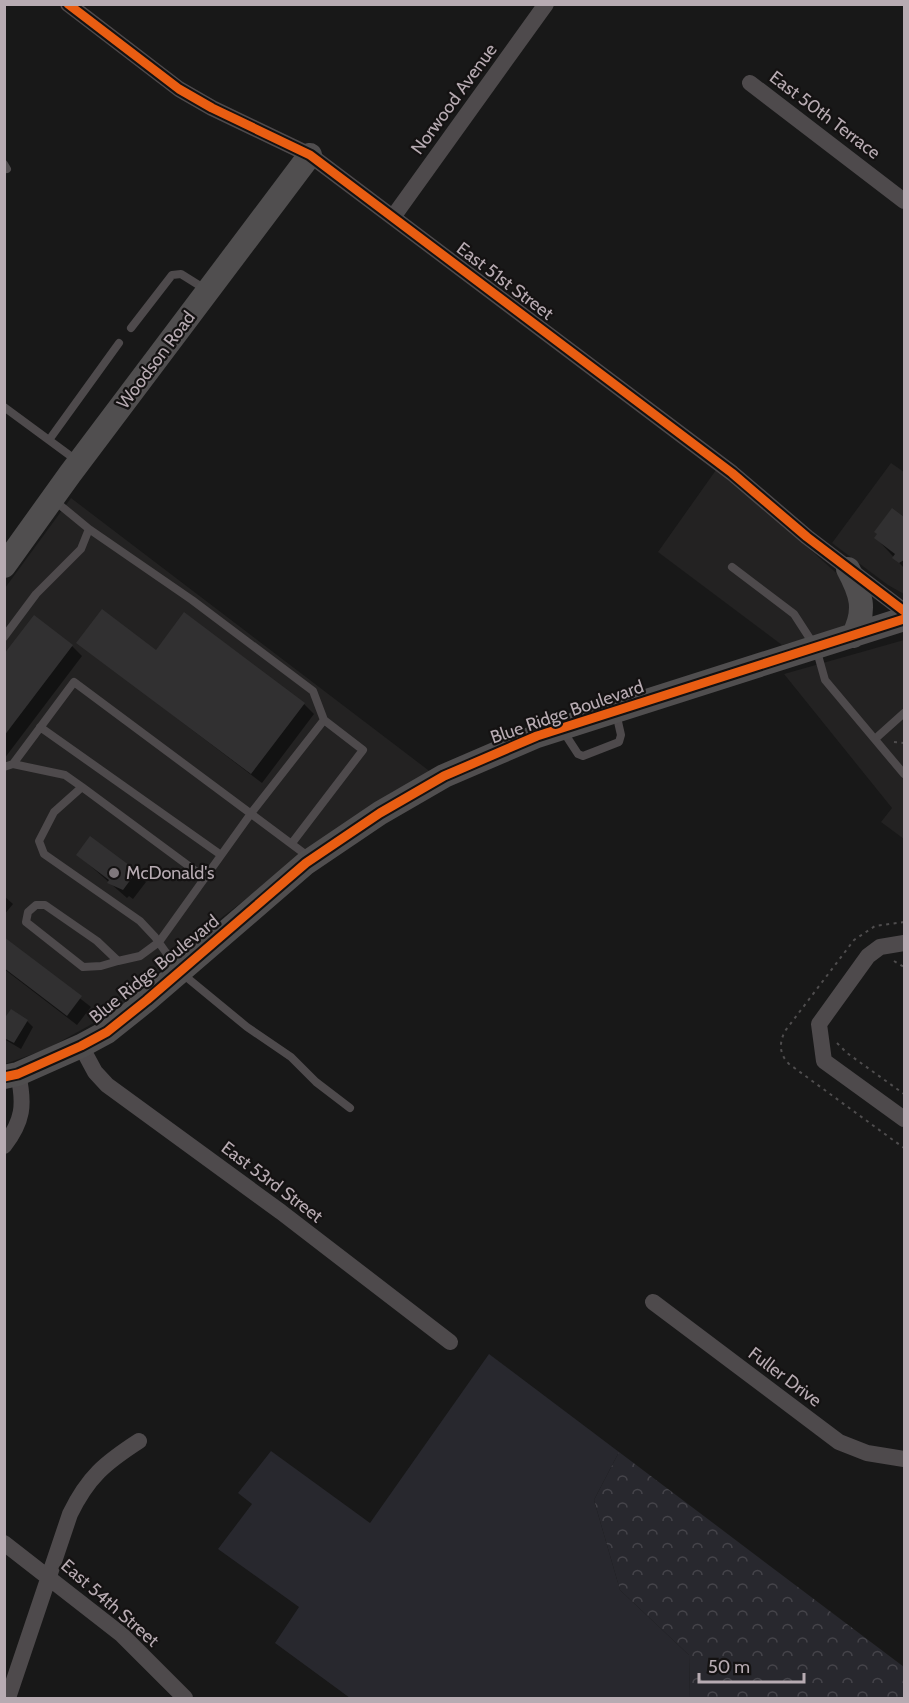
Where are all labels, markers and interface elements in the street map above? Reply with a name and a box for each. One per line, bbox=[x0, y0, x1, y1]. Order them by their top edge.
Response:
street label: Norwood Avenue bbox=[406, 39, 502, 159]
street label: East 50th Terrace bbox=[765, 66, 885, 164]
street label: East 51st Street bbox=[452, 237, 558, 325]
street label: Woodson Road bbox=[112, 307, 200, 413]
street label: Blue Ridge Boulevard bbox=[488, 675, 646, 749]
place label: McDonald's bbox=[126, 862, 214, 884]
marker: McDonald's bbox=[107, 866, 121, 880]
street label: Blue Ridge Boulevard bbox=[85, 910, 223, 1028]
street label: East 53rd Street bbox=[217, 1137, 327, 1227]
street label: Fuller Drive bbox=[744, 1342, 826, 1412]
street label: East 54th Street bbox=[57, 1555, 163, 1651]
scale bar bbox=[699, 1646, 804, 1684]
text: 50 m bbox=[708, 1656, 750, 1678]

